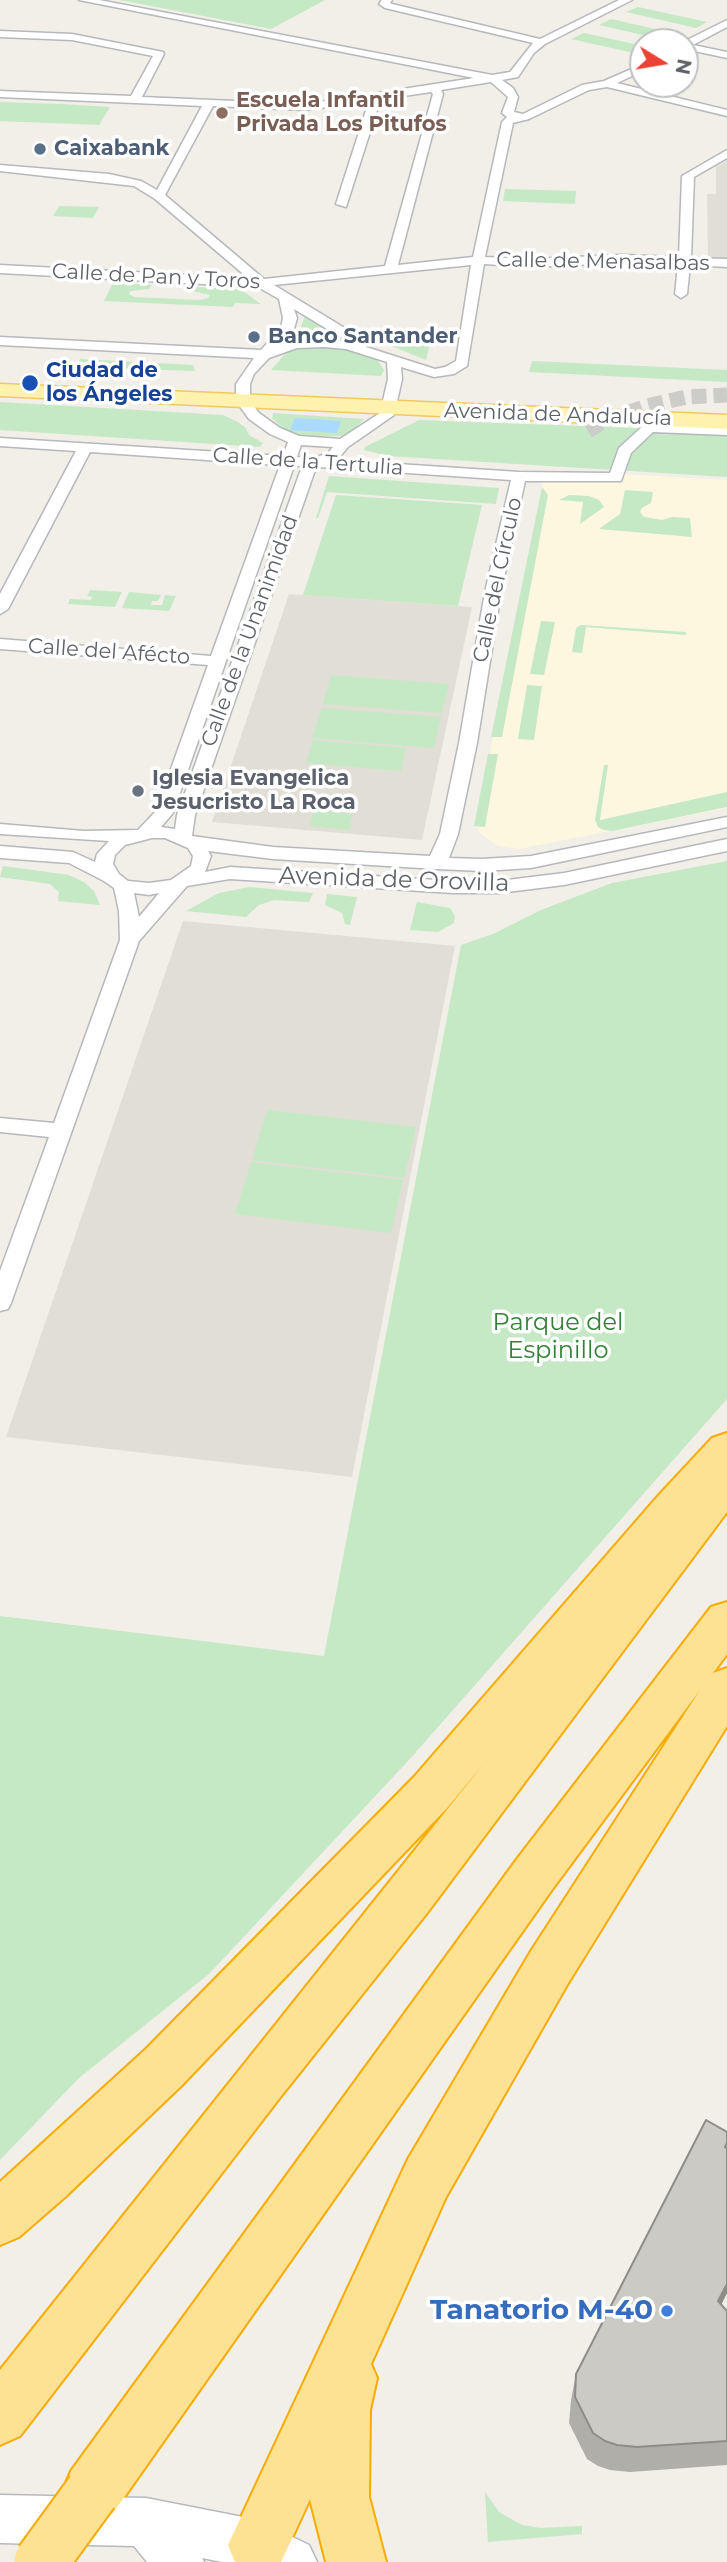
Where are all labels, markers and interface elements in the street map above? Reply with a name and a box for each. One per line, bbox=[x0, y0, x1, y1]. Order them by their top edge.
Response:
north arrow bbox=[629, 28, 699, 98]
text: N bbox=[670, 57, 696, 76]
place label: Escuela Infantil Privada Los Pitufos bbox=[236, 88, 447, 138]
marker: Escuela Infantil Privada Los Pitufos bbox=[214, 105, 230, 121]
place label: Caixabank bbox=[54, 136, 169, 162]
marker: Caixabank bbox=[32, 141, 48, 157]
street label: Calle de Menasalbas bbox=[496, 248, 710, 276]
street label: Calle de Pan y Toros bbox=[51, 259, 261, 295]
place label: Banco Santander bbox=[268, 324, 458, 350]
marker: Banco Santander bbox=[246, 329, 262, 345]
place label: Ciudad de los Ángeles bbox=[46, 358, 173, 408]
marker: Ciudad de los Ángeles bbox=[20, 373, 40, 393]
street label: Avenida de Andalucía bbox=[444, 398, 672, 432]
street label: Calle de la Tertulia bbox=[212, 443, 404, 481]
street label: Calle del Círculo bbox=[468, 495, 528, 665]
street label: Calle de la Unanimidad bbox=[196, 512, 304, 750]
street label: Calle del Afécto bbox=[27, 634, 191, 670]
place label: Iglesia Evangelica Jesucristo La Roca bbox=[152, 766, 356, 816]
marker: Iglesia Evangelica Jesucristo La Roca bbox=[130, 783, 146, 799]
street label: Avenida de Orovilla bbox=[278, 862, 510, 898]
park label: Parque del Espinillo bbox=[493, 1309, 623, 1365]
place label: Tanatorio M-40 bbox=[430, 2294, 653, 2328]
marker: Tanatorio M-40 bbox=[659, 2303, 675, 2319]

